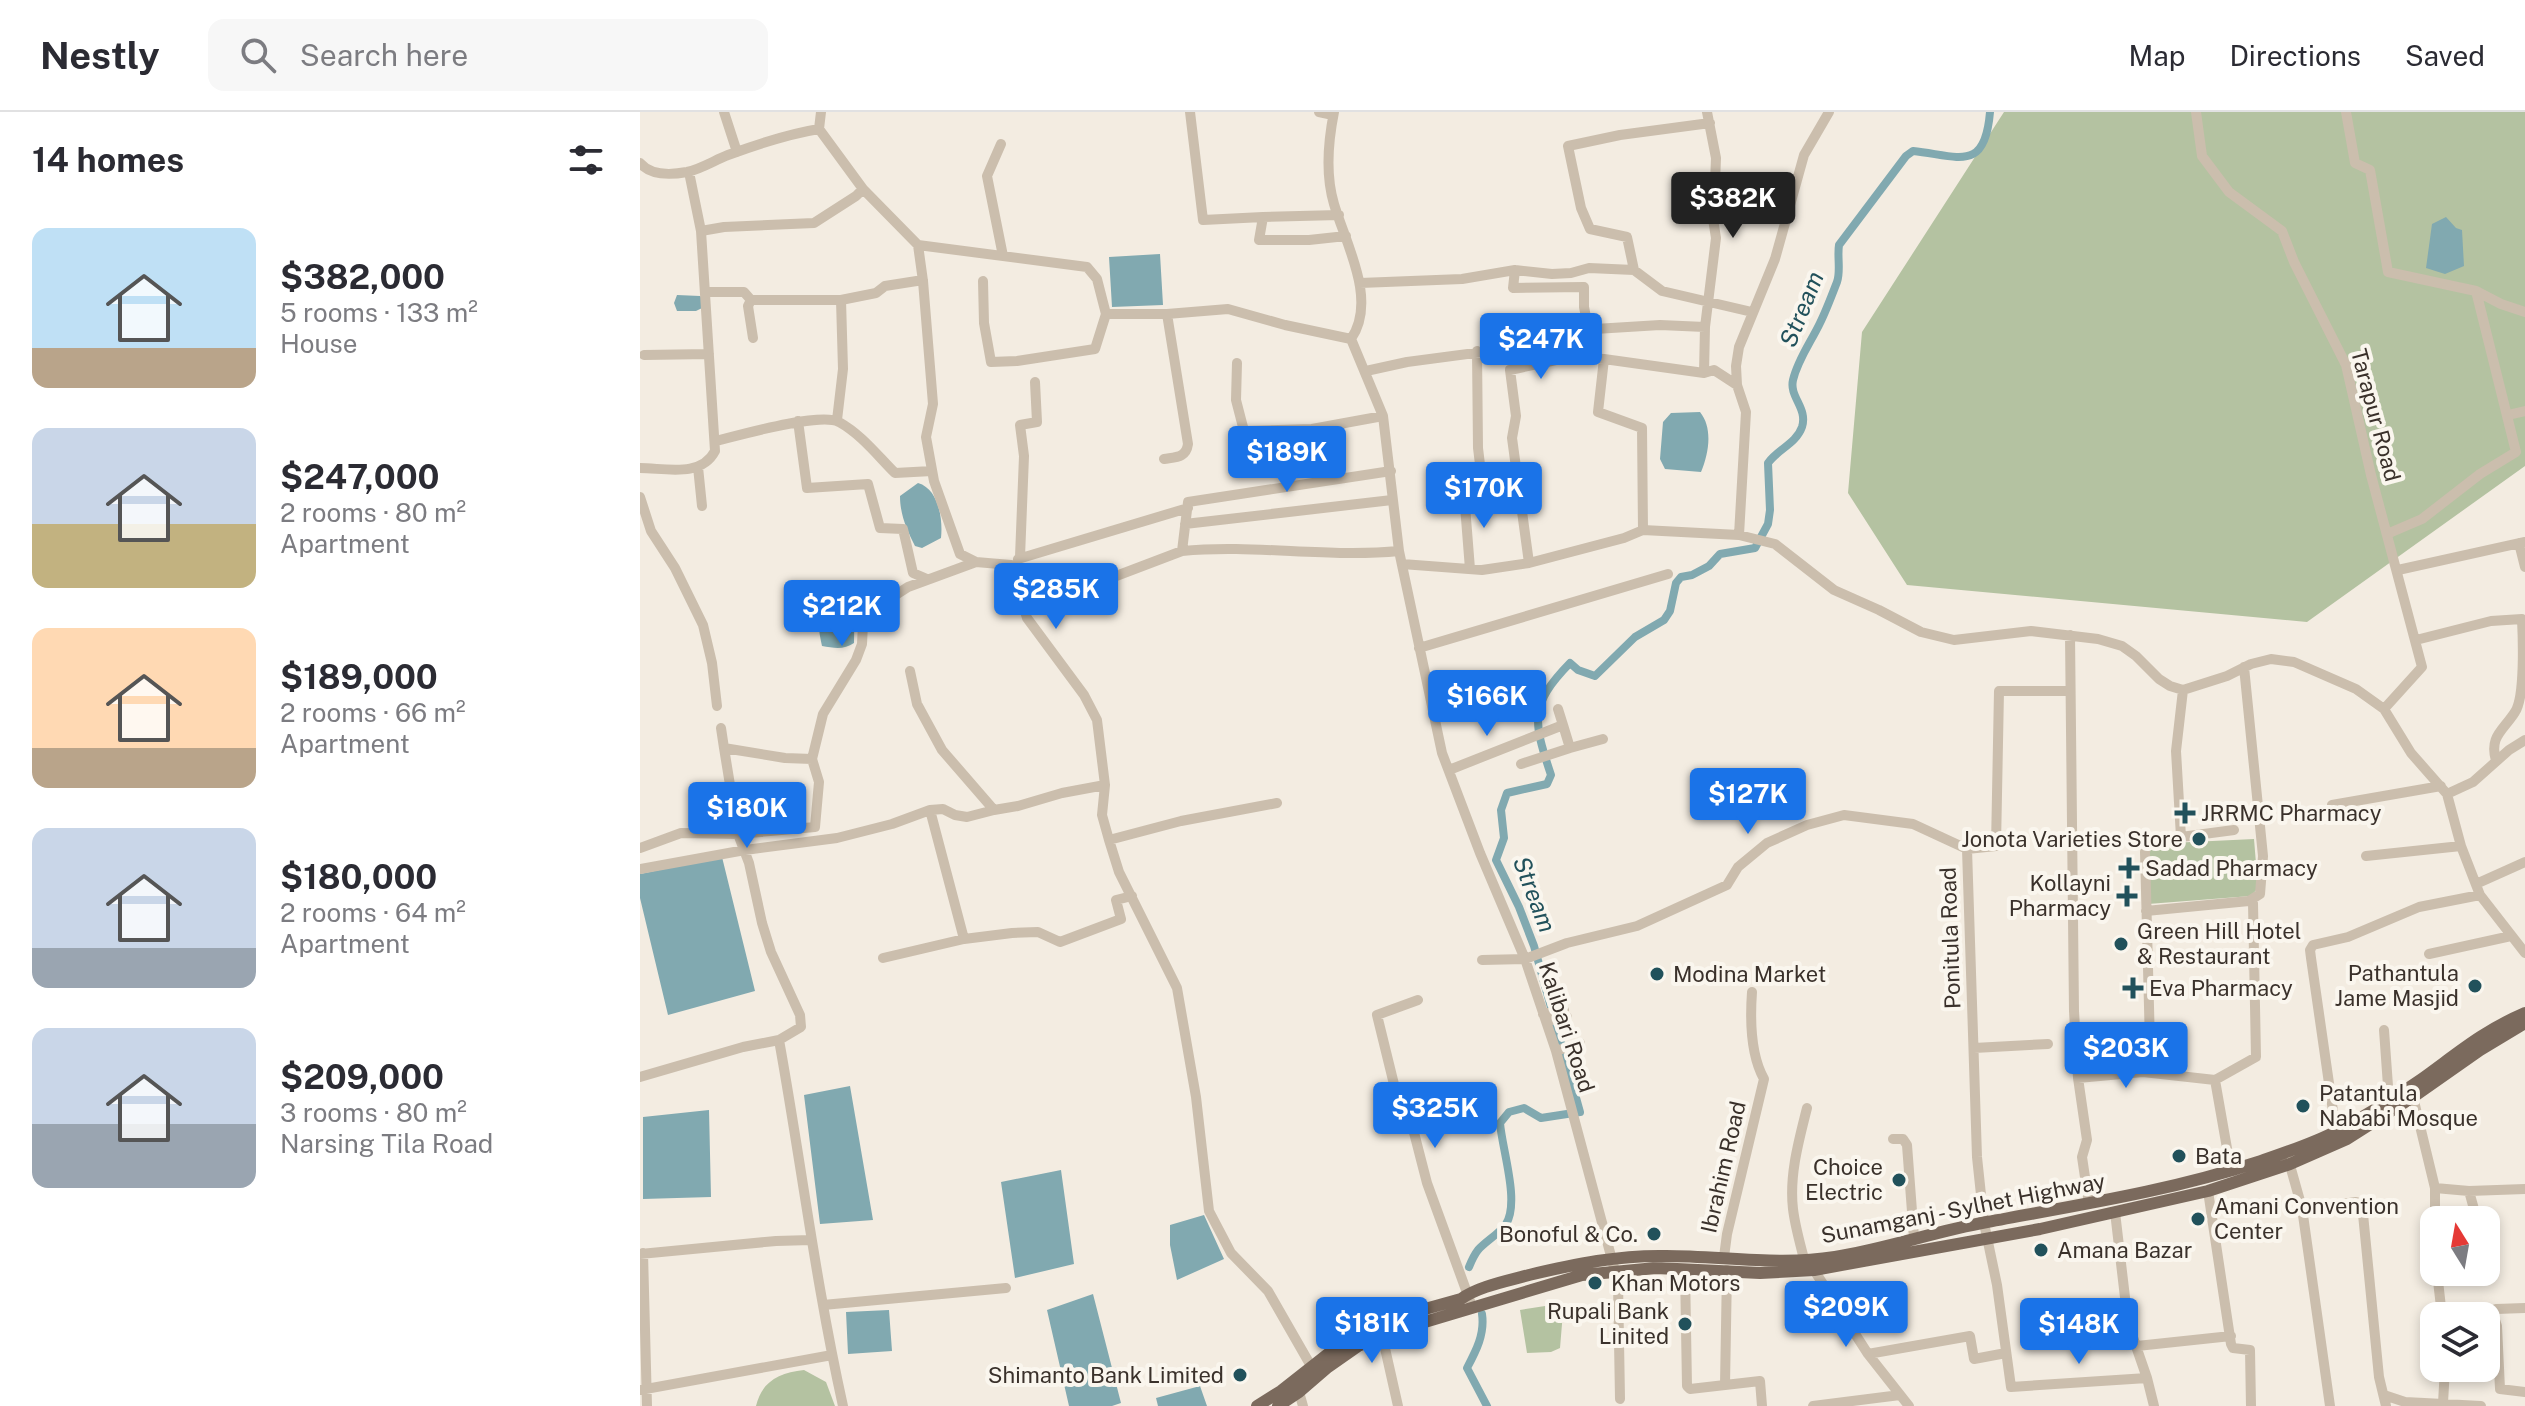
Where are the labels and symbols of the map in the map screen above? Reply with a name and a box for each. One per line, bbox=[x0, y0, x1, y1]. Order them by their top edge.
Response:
pin: $382K bbox=[1677, 172, 1789, 240]
water label: Stream bbox=[1773, 267, 1829, 351]
pin: $247K bbox=[1485, 313, 1597, 381]
street label: Tarapur Road bbox=[2346, 346, 2406, 484]
pin: $189K bbox=[1231, 426, 1343, 494]
pin: $170K bbox=[1428, 462, 1540, 530]
pin: $285K bbox=[1000, 563, 1112, 631]
pin: $212K bbox=[786, 580, 898, 648]
pin: $166K bbox=[1431, 670, 1543, 738]
pin: $127K bbox=[1692, 768, 1804, 836]
pin: $180K bbox=[691, 782, 803, 850]
place label: JRRMC Pharmacy bbox=[2201, 800, 2382, 826]
marker: JRRMC Pharmacy bbox=[2176, 804, 2194, 822]
place label: Jonota Varieties Store bbox=[1961, 826, 2183, 852]
marker: Jonota Varieties Store bbox=[2190, 830, 2208, 848]
water label: Stream bbox=[1508, 852, 1562, 936]
place label: Sadad Pharmacy bbox=[2145, 855, 2318, 881]
marker: Sadad Pharmacy bbox=[2120, 859, 2138, 877]
street label: Ponitula Road bbox=[1935, 867, 1965, 1009]
place label: Kollayni Pharmacy bbox=[2009, 870, 2111, 921]
marker: Kollayni Pharmacy bbox=[2118, 887, 2136, 905]
place label: Green Hill Hotel & Restaurant bbox=[2137, 918, 2301, 969]
marker: Green Hill Hotel & Restaurant bbox=[2112, 935, 2130, 953]
street label: Kalibari Road bbox=[1534, 958, 1600, 1096]
place label: Pathantula Jame Masjid bbox=[2335, 960, 2459, 1011]
place label: Modina Market bbox=[1673, 961, 1826, 987]
marker: Modina Market bbox=[1648, 965, 1666, 983]
place label: Eva Pharmacy bbox=[2149, 975, 2293, 1001]
marker: Pathantula Jame Masjid bbox=[2466, 977, 2484, 995]
marker: Eva Pharmacy bbox=[2124, 979, 2142, 997]
pin: $203K bbox=[2070, 1022, 2182, 1090]
place label: Patantula Nababi Mosque bbox=[2319, 1080, 2478, 1131]
pin: $325K bbox=[1379, 1082, 1491, 1150]
marker: Patantula Nababi Mosque bbox=[2294, 1097, 2312, 1115]
street label: Ibrahim Road bbox=[1695, 1099, 1751, 1235]
place label: Bata bbox=[2195, 1143, 2242, 1169]
marker: Bata bbox=[2170, 1147, 2188, 1165]
place label: Choice Electric bbox=[1805, 1154, 1883, 1205]
street label: Sunamganj - Sylhet Highway bbox=[1819, 1168, 2108, 1248]
marker: Choice Electric bbox=[1890, 1171, 1908, 1189]
place label: Amani Convention Center bbox=[2214, 1193, 2399, 1244]
north arrow bbox=[2420, 1206, 2500, 1286]
marker: Amani Convention Center bbox=[2189, 1210, 2207, 1228]
place label: Bonoful & Co. bbox=[1499, 1221, 1638, 1247]
marker: Bonoful & Co. bbox=[1645, 1225, 1663, 1243]
place label: Amana Bazar bbox=[2057, 1237, 2192, 1263]
marker: Amana Bazar bbox=[2032, 1241, 2050, 1259]
place label: Khan Motors bbox=[1611, 1270, 1740, 1296]
marker: Khan Motors bbox=[1586, 1274, 1604, 1292]
pin: $209K bbox=[1790, 1281, 1902, 1349]
pin: $181K bbox=[1316, 1297, 1428, 1365]
place label: Rupali Bank Linited bbox=[1547, 1298, 1669, 1349]
pin: $148K bbox=[2023, 1298, 2135, 1366]
marker: Rupali Bank Linited bbox=[1676, 1315, 1694, 1333]
place label: Shimanto Bank Limited bbox=[988, 1362, 1224, 1388]
marker: Shimanto Bank Limited bbox=[1231, 1366, 1249, 1384]

